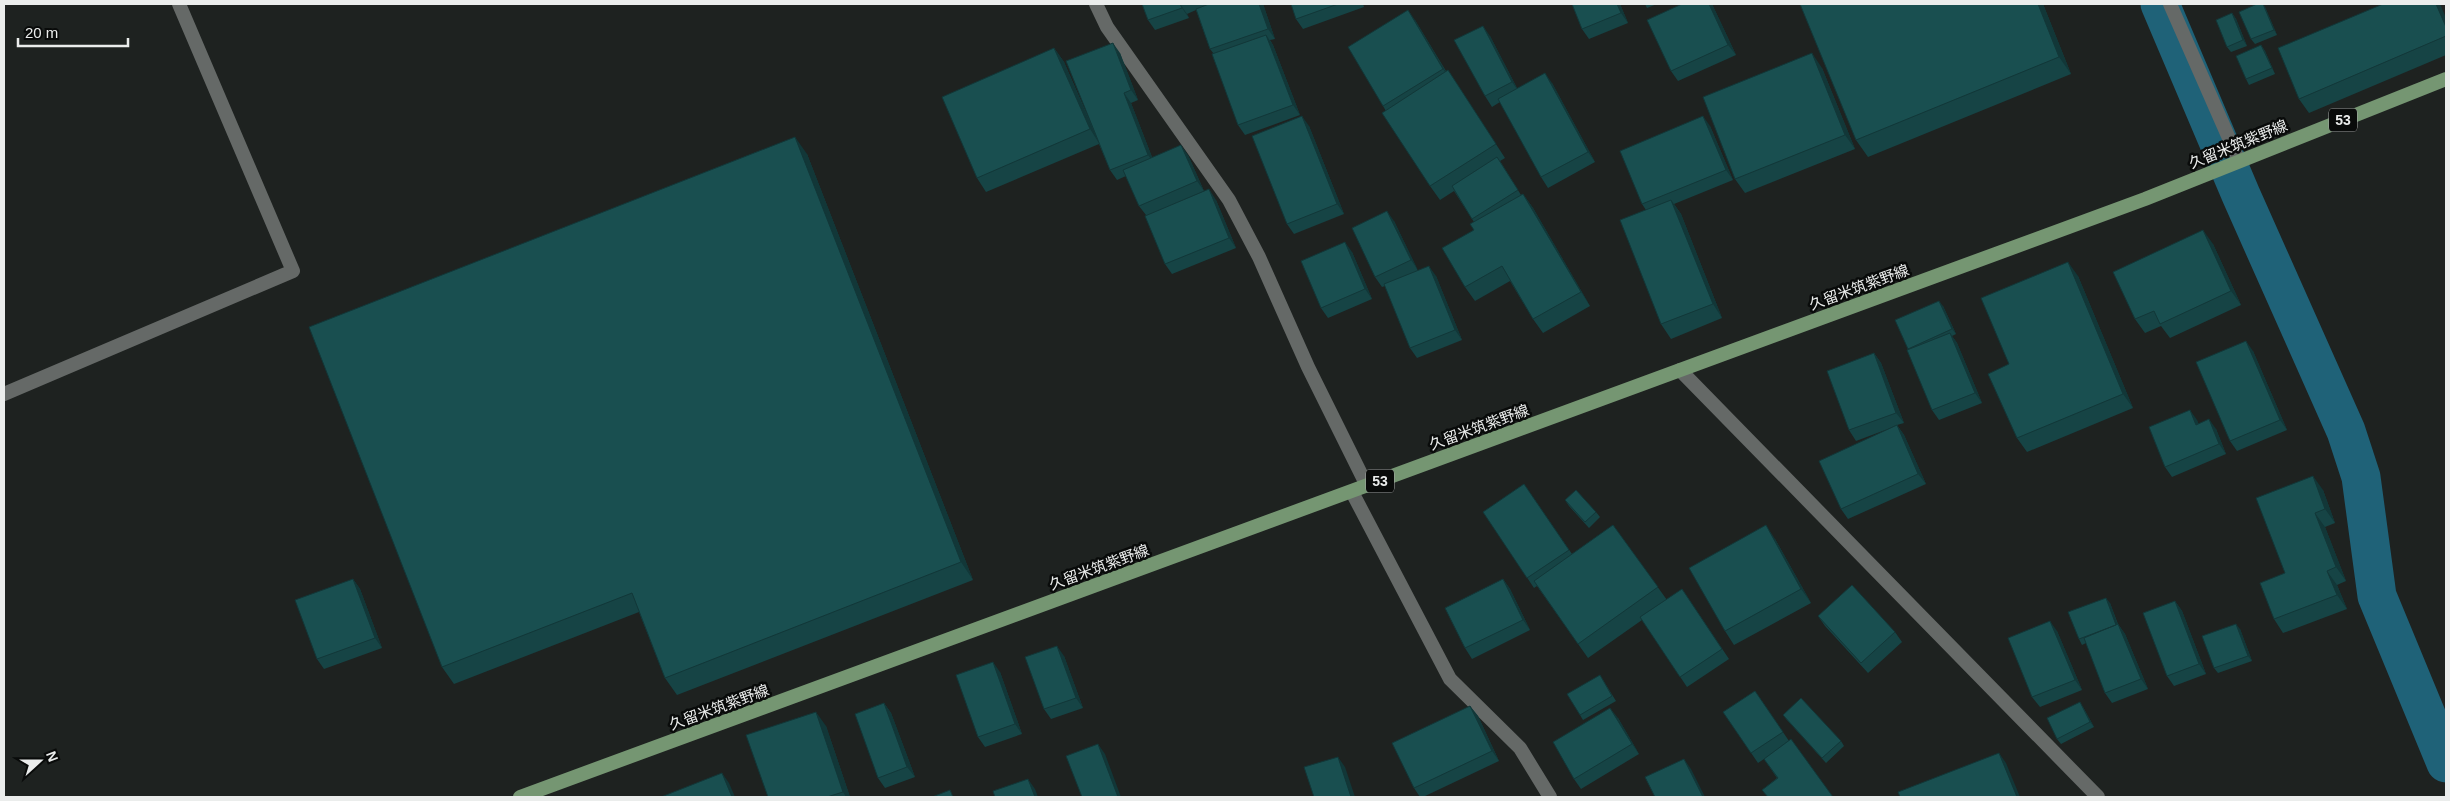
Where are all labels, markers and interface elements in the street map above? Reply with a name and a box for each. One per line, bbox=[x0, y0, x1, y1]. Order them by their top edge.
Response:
scale bar bbox=[18, 15, 128, 47]
text: 20 m bbox=[25, 24, 58, 41]
road number: 53 bbox=[2329, 108, 2357, 132]
street label: 久留米筑紫野線 bbox=[2186, 116, 2290, 172]
street label: 久留米筑紫野線 bbox=[1807, 261, 1911, 313]
street label: 久留米筑紫野線 bbox=[1427, 401, 1531, 453]
road number: 53 bbox=[1366, 470, 1394, 492]
street label: 久留米筑紫野線 bbox=[1047, 541, 1151, 593]
street label: 久留米筑紫野線 bbox=[667, 681, 771, 733]
north arrow bbox=[15, 736, 65, 786]
text: N bbox=[43, 749, 61, 764]

